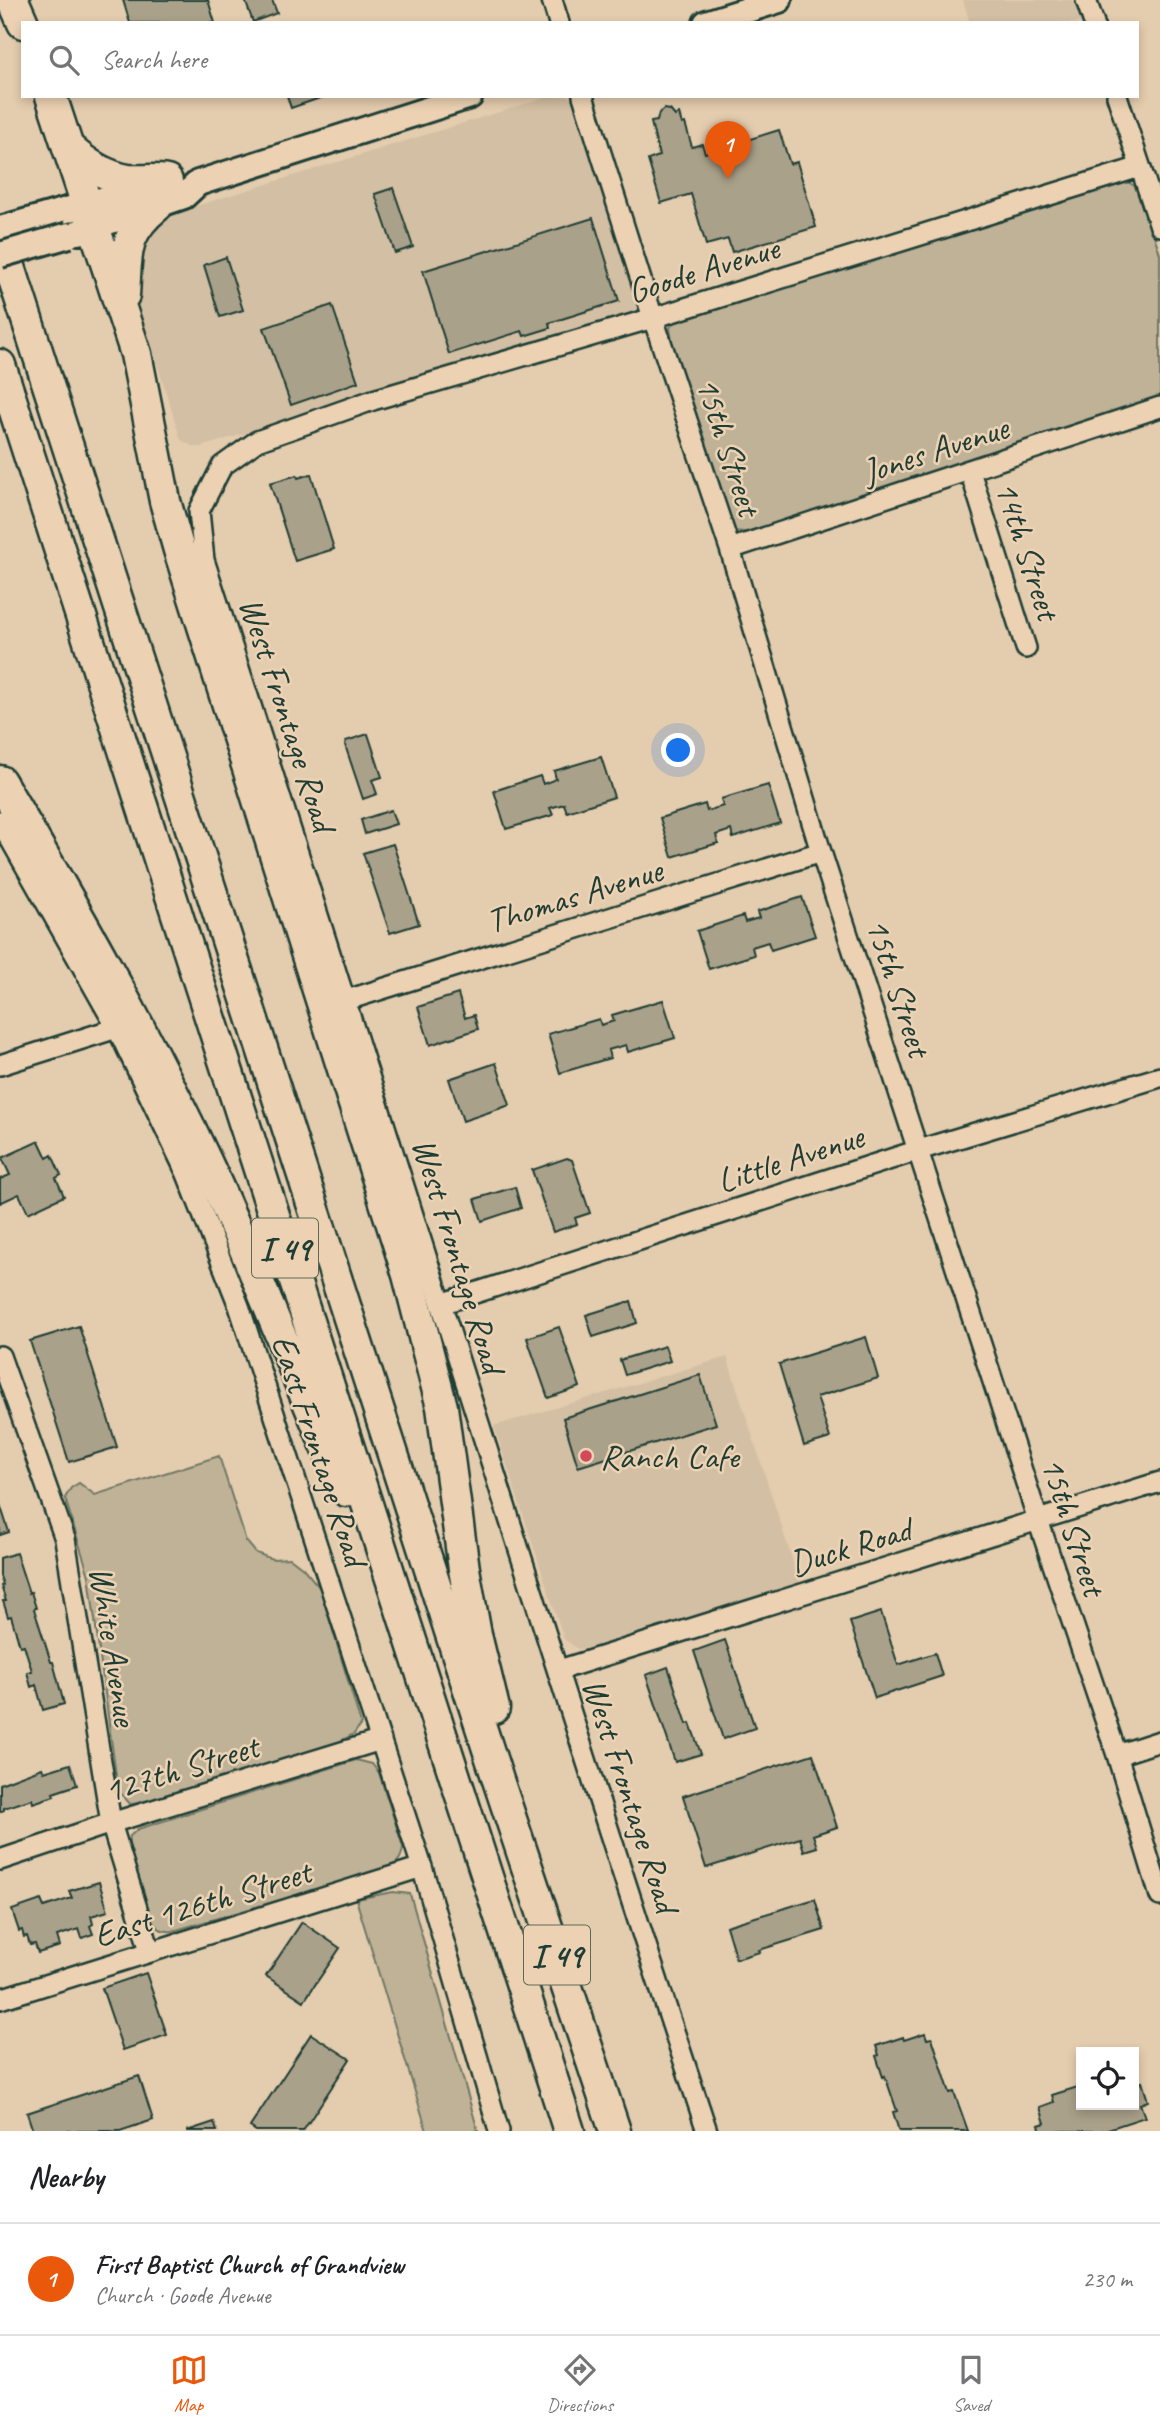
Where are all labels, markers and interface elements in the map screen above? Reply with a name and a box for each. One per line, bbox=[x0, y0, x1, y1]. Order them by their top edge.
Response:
search box bbox=[21, 21, 1139, 98]
icon: search bbox=[45, 41, 83, 79]
text: Search here bbox=[101, 43, 207, 76]
pin: 1 bbox=[705, 121, 751, 179]
street label: Goode Avenue bbox=[622, 224, 787, 314]
street label: 15th Street bbox=[685, 371, 773, 524]
street label: Jones Avenue bbox=[855, 404, 1016, 495]
street label: 14th Street bbox=[984, 475, 1072, 628]
street label: West Frontage Road bbox=[229, 592, 348, 841]
your location bbox=[661, 733, 695, 767]
street label: Thomas Avenue bbox=[481, 847, 670, 944]
street label: 15th Street bbox=[855, 912, 943, 1065]
street label: Little Avenue bbox=[711, 1113, 871, 1203]
street label: West Frontage Road bbox=[402, 1133, 517, 1383]
road number: I 49 bbox=[252, 1218, 318, 1278]
street label: East Frontage Road bbox=[261, 1329, 380, 1576]
place label: Ranch Cafe bbox=[600, 1434, 741, 1479]
marker: Ranch Cafe bbox=[578, 1448, 594, 1464]
street label: 15th Street bbox=[1030, 1451, 1118, 1604]
street label: Duck Road bbox=[784, 1505, 921, 1586]
street label: White Avenue bbox=[79, 1563, 149, 1732]
street label: West Frontage Road bbox=[572, 1673, 691, 1922]
street label: 127th Street bbox=[99, 1723, 267, 1813]
street label: East 126th Street bbox=[88, 1848, 319, 1958]
road number: I 49 bbox=[524, 1926, 590, 1984]
map controls bbox=[1076, 2047, 1139, 2110]
button: locate bbox=[1076, 2047, 1139, 2110]
text: Nearby bbox=[28, 2158, 104, 2196]
text: First Baptist Church of Grandview bbox=[95, 2248, 404, 2281]
text: 1 bbox=[46, 2265, 56, 2294]
text: 230 m bbox=[1083, 2265, 1132, 2294]
text: Church · Goode Avenue bbox=[95, 2281, 271, 2310]
tab: Map bbox=[170, 2351, 208, 2417]
tab: Directions bbox=[547, 2351, 613, 2417]
tab: Saved bbox=[952, 2351, 990, 2417]

